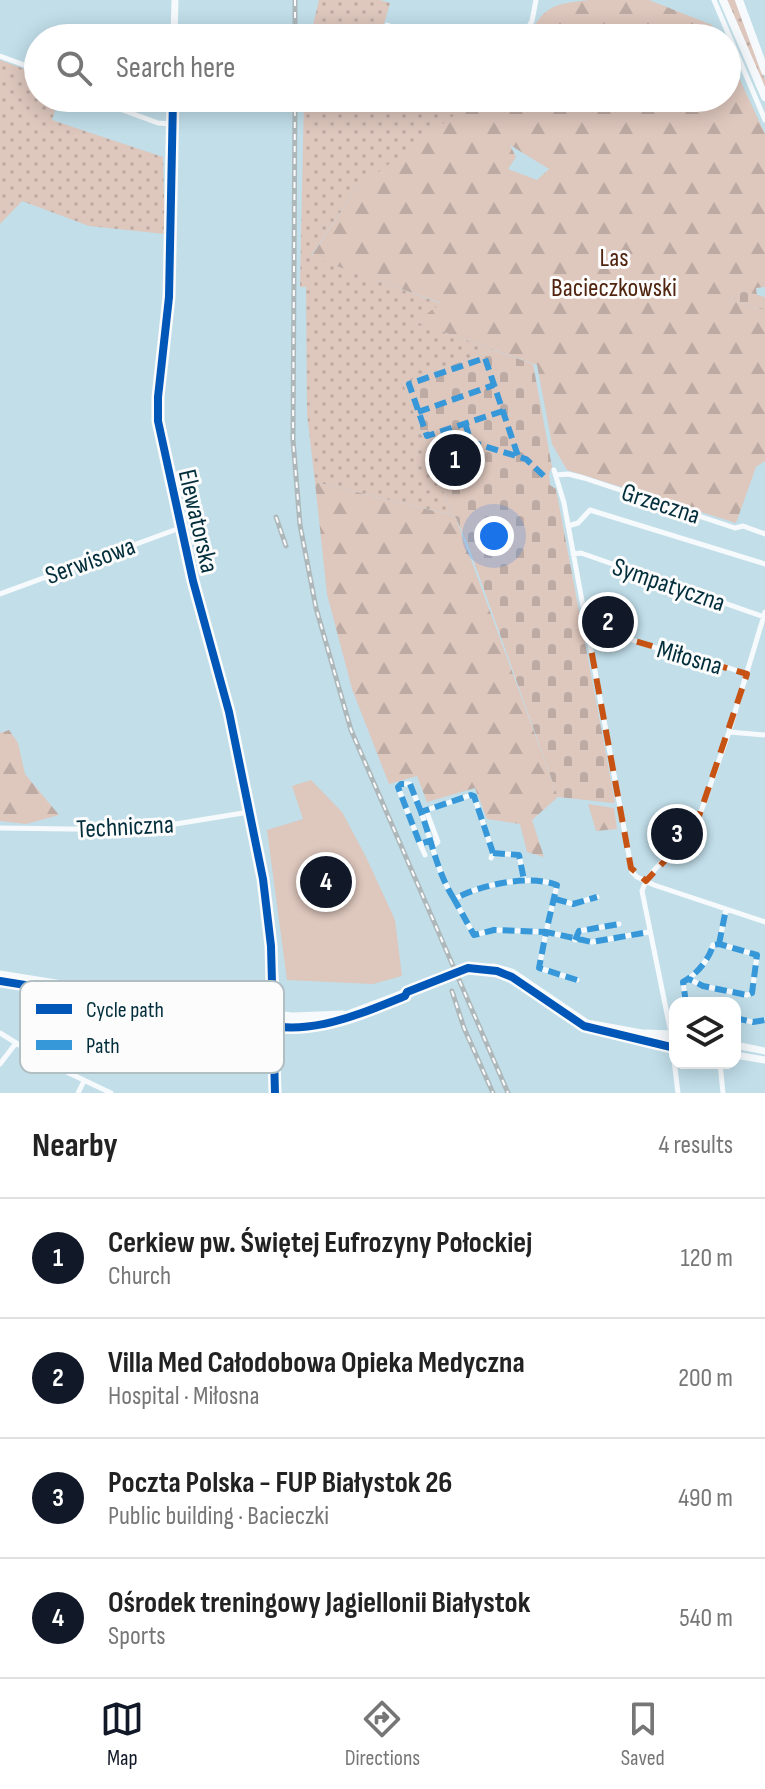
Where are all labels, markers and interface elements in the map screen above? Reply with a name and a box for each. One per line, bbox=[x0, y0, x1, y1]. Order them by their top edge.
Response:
search box bbox=[24, 24, 741, 112]
icon: search bbox=[52, 46, 96, 90]
text: Search here bbox=[116, 50, 235, 86]
park label: Las Bacieczkowski bbox=[551, 243, 677, 304]
pin: 1 bbox=[429, 430, 481, 490]
street label: Elewatorska bbox=[171, 467, 224, 576]
street label: Grzeczna bbox=[617, 477, 704, 532]
your location bbox=[474, 516, 514, 556]
street label: Serwisowa bbox=[41, 531, 140, 592]
street label: Sympatyczna bbox=[608, 552, 729, 619]
pin: 2 bbox=[582, 592, 634, 652]
street label: Miłosna bbox=[653, 634, 726, 682]
pin: 3 bbox=[651, 804, 703, 864]
street label: Techniczna bbox=[76, 809, 175, 846]
pin: 4 bbox=[300, 852, 352, 912]
legend bbox=[20, 981, 284, 1073]
text: Cycle path bbox=[86, 997, 164, 1024]
map controls bbox=[669, 997, 741, 1069]
button: layers bbox=[669, 997, 741, 1069]
text: Path bbox=[86, 1033, 120, 1060]
text: Nearby bbox=[32, 1125, 118, 1166]
text: 4 results bbox=[658, 1130, 733, 1161]
text: Cerkiew pw. Świętej Eufrozyny Połockiej bbox=[108, 1225, 532, 1261]
text: 1 bbox=[53, 1243, 63, 1274]
text: 120 m bbox=[680, 1243, 733, 1274]
text: Church bbox=[108, 1261, 171, 1292]
text: Villa Med Całodobowa Opieka Medyczna bbox=[108, 1345, 525, 1381]
text: 2 bbox=[52, 1363, 64, 1394]
text: 200 m bbox=[678, 1363, 733, 1394]
text: Hospital · Miłosna bbox=[108, 1381, 259, 1412]
text: Poczta Polska - FUP Białystok 26 bbox=[108, 1465, 452, 1501]
text: 3 bbox=[52, 1483, 64, 1514]
text: 490 m bbox=[678, 1483, 733, 1514]
text: Public building · Bacieczki bbox=[108, 1501, 329, 1532]
text: Ośrodek treningowy Jagiellonii Białystok bbox=[108, 1585, 530, 1621]
text: 4 bbox=[52, 1603, 64, 1634]
text: 540 m bbox=[679, 1603, 733, 1634]
text: Sports bbox=[108, 1621, 166, 1652]
tab: Map bbox=[100, 1697, 144, 1772]
tab: Directions bbox=[345, 1697, 420, 1772]
tab: Saved bbox=[621, 1697, 665, 1772]

